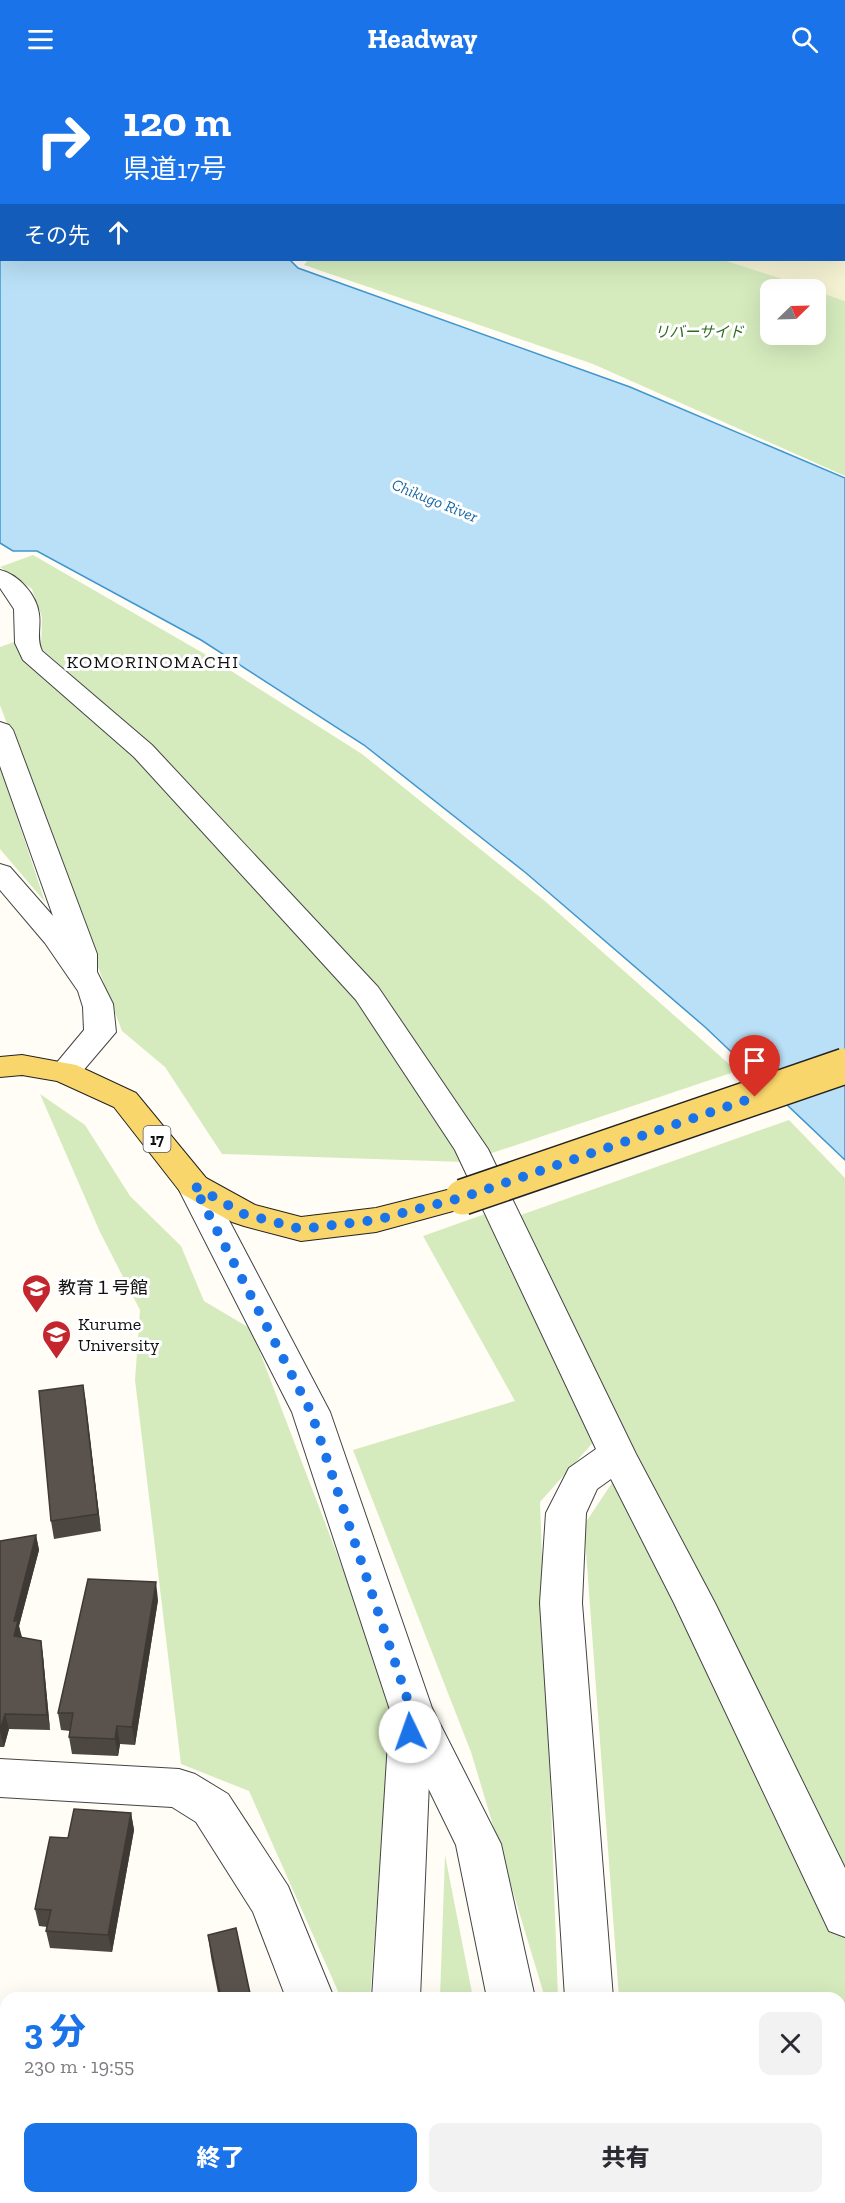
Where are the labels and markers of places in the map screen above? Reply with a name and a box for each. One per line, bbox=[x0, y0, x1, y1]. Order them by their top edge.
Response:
pin bbox=[729, 1035, 780, 1097]
school or university icon: 教育１号館 bbox=[21, 1272, 53, 1314]
place label: 教育１号館 bbox=[58, 1277, 148, 1299]
place label: Kurume University bbox=[78, 1313, 160, 1356]
school or university icon: Kurume University bbox=[41, 1318, 73, 1360]

